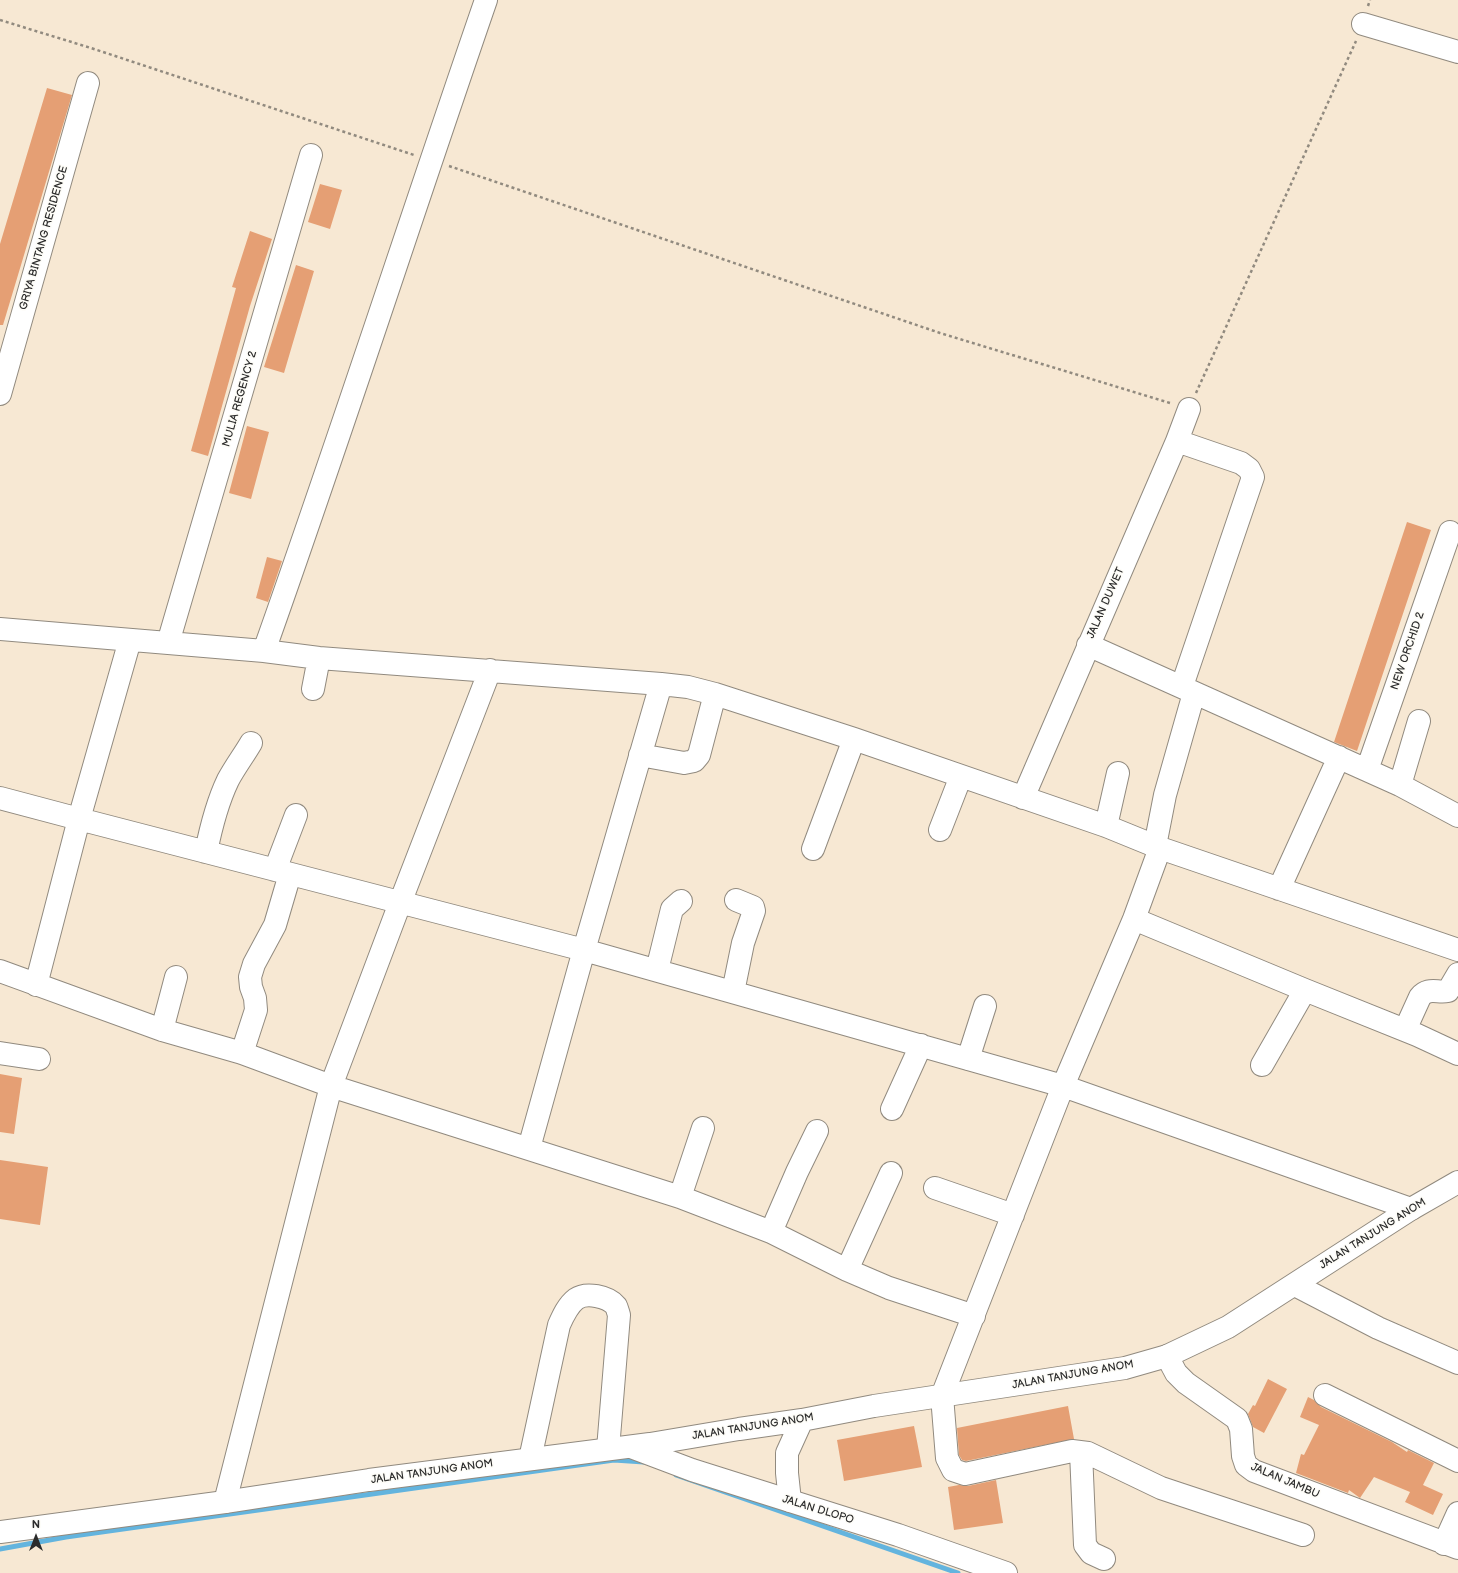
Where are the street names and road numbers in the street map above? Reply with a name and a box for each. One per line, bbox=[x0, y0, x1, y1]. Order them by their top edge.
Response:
street label: GRIYA BINTANG RESIDENCE bbox=[17, 164, 71, 312]
street label: MULIA REGENCY 2 bbox=[220, 349, 260, 449]
street label: JALAN DUWET bbox=[1084, 566, 1128, 640]
street label: NEW ORCHID 2 bbox=[1388, 610, 1428, 692]
street label: JALAN TANJUNG ANOM bbox=[1317, 1196, 1429, 1272]
street label: JALAN TANJUNG ANOM bbox=[1011, 1358, 1135, 1392]
street label: JALAN TANJUNG ANOM bbox=[691, 1411, 815, 1443]
street label: JALAN TANJUNG ANOM bbox=[370, 1457, 494, 1487]
street label: JALAN JAMBU bbox=[1249, 1461, 1321, 1501]
street label: JALAN DLOPO bbox=[781, 1493, 855, 1527]

